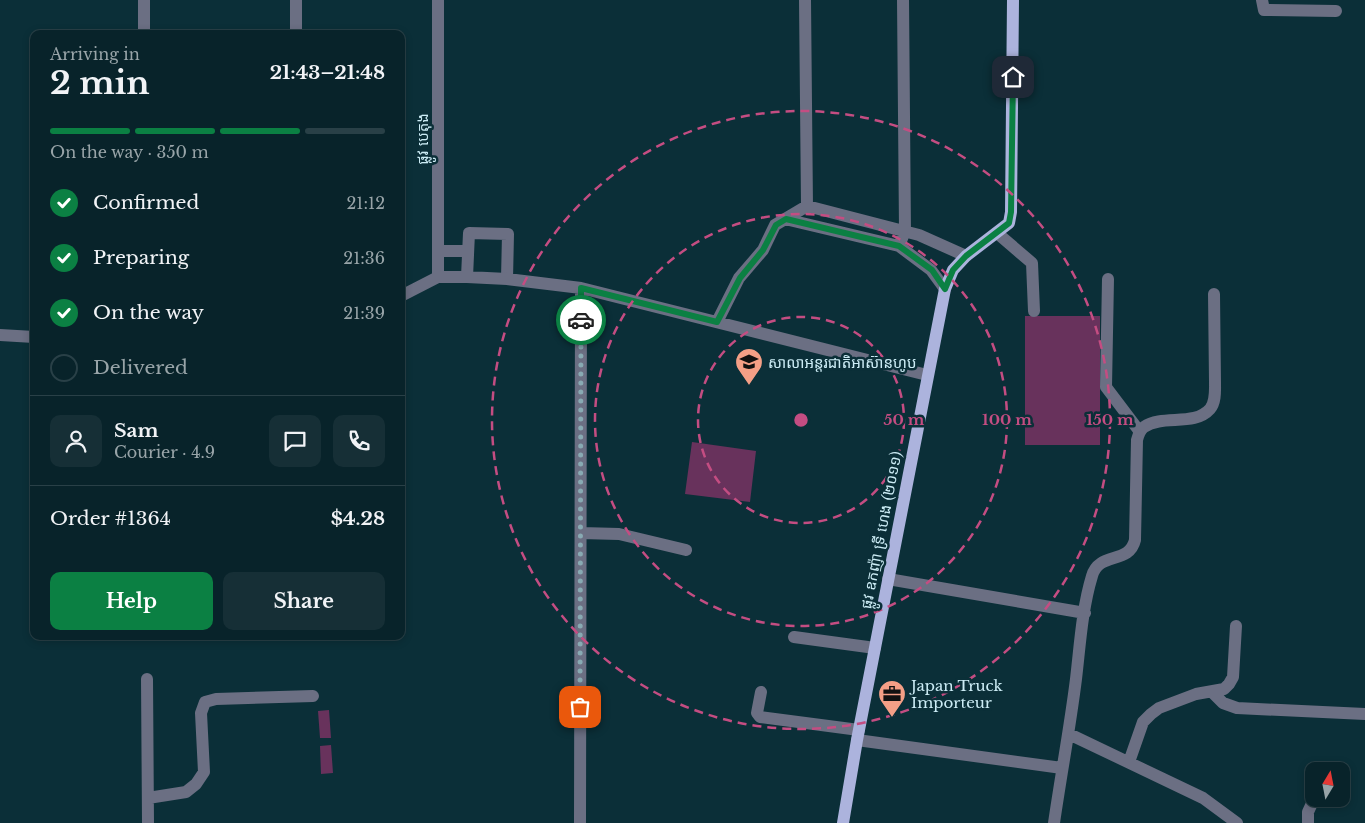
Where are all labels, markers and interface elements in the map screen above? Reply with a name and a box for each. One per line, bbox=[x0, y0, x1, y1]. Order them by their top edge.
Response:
text: Arriving in bbox=[50, 44, 140, 64]
pin bbox=[992, 56, 1034, 98]
text: 21:43–21:48 bbox=[270, 61, 385, 84]
text: 2 min bbox=[50, 63, 150, 103]
icon: home bbox=[999, 63, 1027, 91]
street label: ផ្លូវ បេតុង bbox=[413, 113, 436, 165]
text: On the way · 350 m bbox=[50, 142, 209, 162]
icon: check bbox=[50, 189, 78, 217]
text: Confirmed bbox=[93, 191, 199, 214]
text: 21:12 bbox=[346, 193, 385, 213]
icon: check bbox=[50, 244, 78, 272]
text: Preparing bbox=[93, 246, 189, 269]
text: 21:36 bbox=[343, 248, 385, 268]
courier bbox=[556, 295, 606, 345]
icon: check bbox=[50, 299, 78, 327]
text: On the way bbox=[93, 301, 204, 324]
text: 21:39 bbox=[343, 303, 385, 323]
icon: car bbox=[567, 306, 595, 334]
school or university icon: សាលាអន្ដរជាតិអាស៊ានហូប bbox=[734, 347, 764, 386]
place label: សាលាអន្ដរជាតិអាស៊ានហូប bbox=[768, 353, 916, 372]
text: Delivered bbox=[93, 356, 188, 379]
text: 50 m bbox=[884, 410, 925, 429]
text: 100 m bbox=[982, 410, 1032, 429]
text: 150 m bbox=[1086, 410, 1134, 429]
centre of rings bbox=[792, 411, 810, 429]
button: person bbox=[50, 415, 102, 467]
button: chat bbox=[269, 415, 321, 467]
button: phone bbox=[333, 415, 385, 467]
text: Sam bbox=[114, 419, 159, 442]
text: Courier · 4.9 bbox=[114, 442, 215, 462]
street label: ផ្លូវ ឧកញ៉ា ទ្រី ហេង (២០១១) bbox=[856, 450, 910, 611]
text: Order #1364 bbox=[50, 507, 171, 530]
text: $4.28 bbox=[331, 507, 385, 530]
button: Help bbox=[50, 572, 213, 630]
button: Share bbox=[223, 572, 385, 630]
place label: Japan Truck Importeur bbox=[909, 676, 1004, 712]
office icon: Japan Truck Importeur bbox=[877, 679, 907, 718]
pin bbox=[559, 686, 601, 728]
icon: bag bbox=[566, 693, 594, 721]
north arrow bbox=[1305, 762, 1350, 808]
map controls bbox=[1305, 762, 1350, 807]

